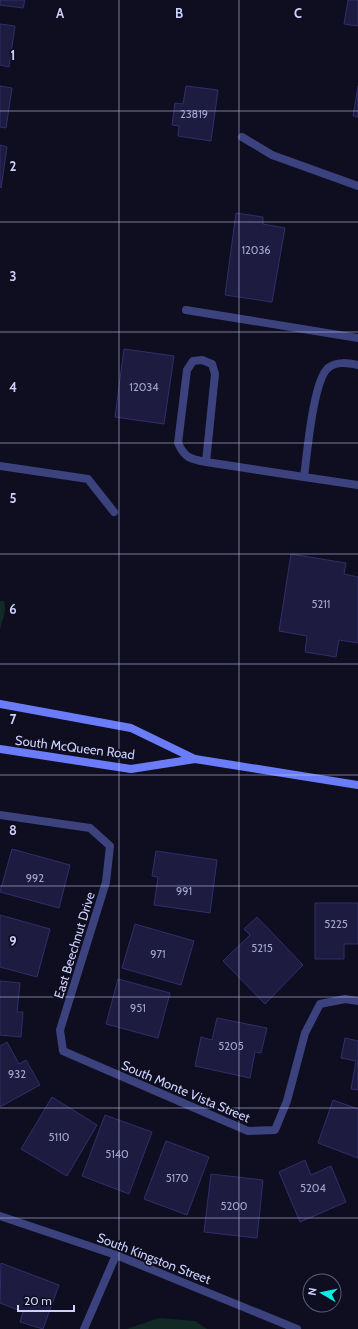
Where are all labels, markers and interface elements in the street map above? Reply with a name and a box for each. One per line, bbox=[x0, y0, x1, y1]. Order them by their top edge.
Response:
text: A bbox=[56, 5, 65, 21]
text: B bbox=[175, 5, 183, 21]
text: C bbox=[294, 5, 302, 21]
text: 1 bbox=[11, 47, 15, 63]
house number: 23819 bbox=[180, 107, 208, 121]
text: 2 bbox=[10, 158, 17, 174]
house number: 12036 bbox=[241, 243, 271, 257]
text: 3 bbox=[9, 268, 17, 284]
text: 4 bbox=[9, 379, 17, 395]
house number: 12034 bbox=[129, 380, 159, 394]
text: 5 bbox=[10, 490, 17, 506]
house number: 5211 bbox=[312, 597, 330, 611]
text: 6 bbox=[9, 601, 17, 617]
text: 7 bbox=[10, 711, 17, 727]
street label: South McQueen Road bbox=[14, 732, 136, 762]
text: 8 bbox=[9, 822, 17, 838]
house number: 992 bbox=[26, 871, 44, 885]
house number: 991 bbox=[176, 884, 192, 898]
street label: East Beechnut Drive bbox=[50, 889, 98, 1000]
house number: 5225 bbox=[324, 917, 348, 931]
text: 9 bbox=[9, 933, 17, 949]
house number: 5215 bbox=[251, 941, 273, 955]
house number: 971 bbox=[150, 947, 166, 961]
house number: 951 bbox=[130, 1001, 146, 1015]
house number: 5205 bbox=[218, 1039, 244, 1053]
street label: South Monte Vista Street bbox=[119, 1057, 253, 1126]
house number: 932 bbox=[8, 1067, 26, 1081]
house number: 5110 bbox=[49, 1130, 70, 1144]
house number: 5140 bbox=[105, 1147, 129, 1161]
house number: 5170 bbox=[166, 1171, 189, 1185]
house number: 5204 bbox=[300, 1181, 327, 1195]
house number: 5200 bbox=[220, 1199, 248, 1213]
street label: South Kingston Street bbox=[95, 1229, 214, 1287]
north arrow bbox=[302, 1273, 342, 1313]
text: N bbox=[305, 1286, 320, 1296]
scale bar bbox=[18, 1287, 74, 1313]
text: 20 m bbox=[24, 1293, 52, 1308]

